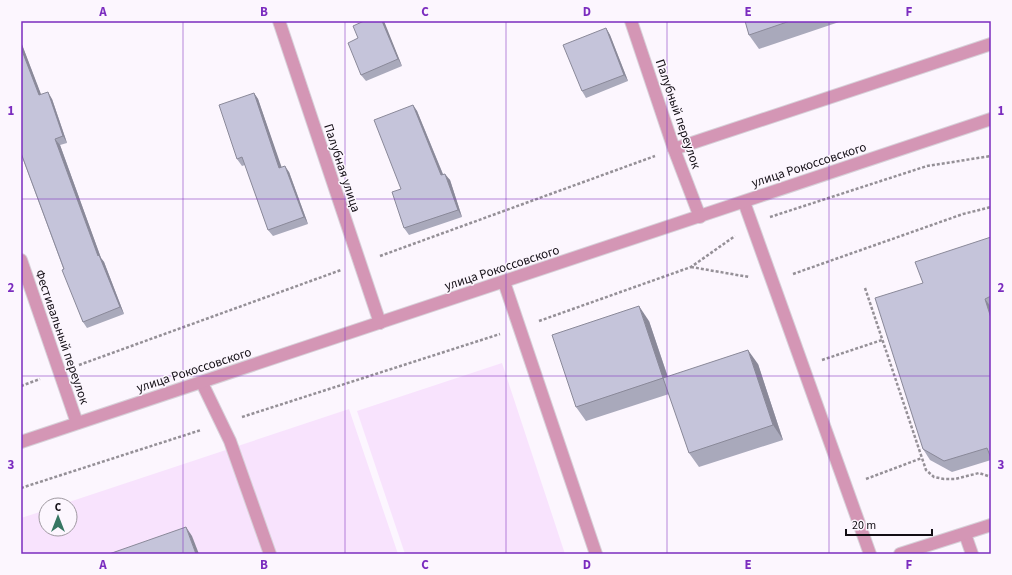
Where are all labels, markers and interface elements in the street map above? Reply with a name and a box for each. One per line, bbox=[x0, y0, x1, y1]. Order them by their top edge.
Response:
text: A bbox=[98, 3, 107, 21]
text: B bbox=[260, 3, 268, 21]
text: C bbox=[421, 3, 429, 21]
text: D bbox=[583, 3, 591, 21]
text: E bbox=[744, 3, 752, 21]
text: F bbox=[906, 3, 913, 21]
street label: Палубный переулок bbox=[651, 57, 705, 172]
text: 1 bbox=[8, 102, 15, 120]
text: 1 bbox=[998, 102, 1005, 120]
street label: Палубная улица bbox=[319, 121, 365, 215]
street label: улица Рокоссовского bbox=[749, 138, 869, 192]
street label: улица Рокоссовского bbox=[442, 241, 562, 295]
street label: Фестивальный переулок bbox=[30, 267, 94, 407]
text: 2 bbox=[8, 279, 15, 297]
text: 2 bbox=[998, 279, 1005, 297]
street label: улица Рокоссовского bbox=[134, 343, 254, 397]
text: 3 bbox=[8, 456, 15, 474]
text: 3 bbox=[998, 456, 1005, 474]
north arrow bbox=[38, 497, 78, 537]
text: С bbox=[55, 500, 62, 515]
scale bar bbox=[846, 511, 932, 537]
text: 20 m bbox=[852, 517, 876, 534]
text: A bbox=[98, 556, 107, 574]
text: B bbox=[260, 556, 268, 574]
text: C bbox=[421, 556, 429, 574]
text: D bbox=[583, 556, 591, 574]
text: E bbox=[744, 556, 752, 574]
text: F bbox=[906, 556, 913, 574]

